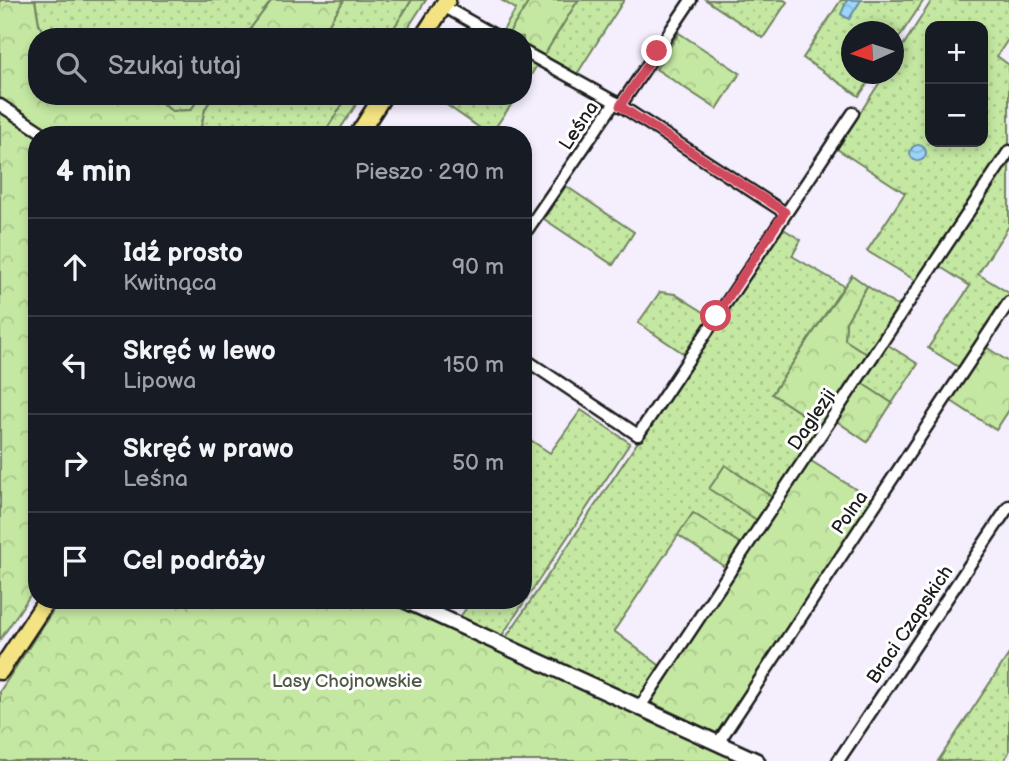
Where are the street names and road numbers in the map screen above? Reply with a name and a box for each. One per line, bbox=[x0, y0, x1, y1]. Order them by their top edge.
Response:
street label: Leśna bbox=[555, 97, 604, 155]
street label: Daglezji bbox=[783, 385, 841, 455]
street label: Polna bbox=[827, 487, 873, 539]
street label: Braci Czapskich bbox=[862, 561, 958, 688]

